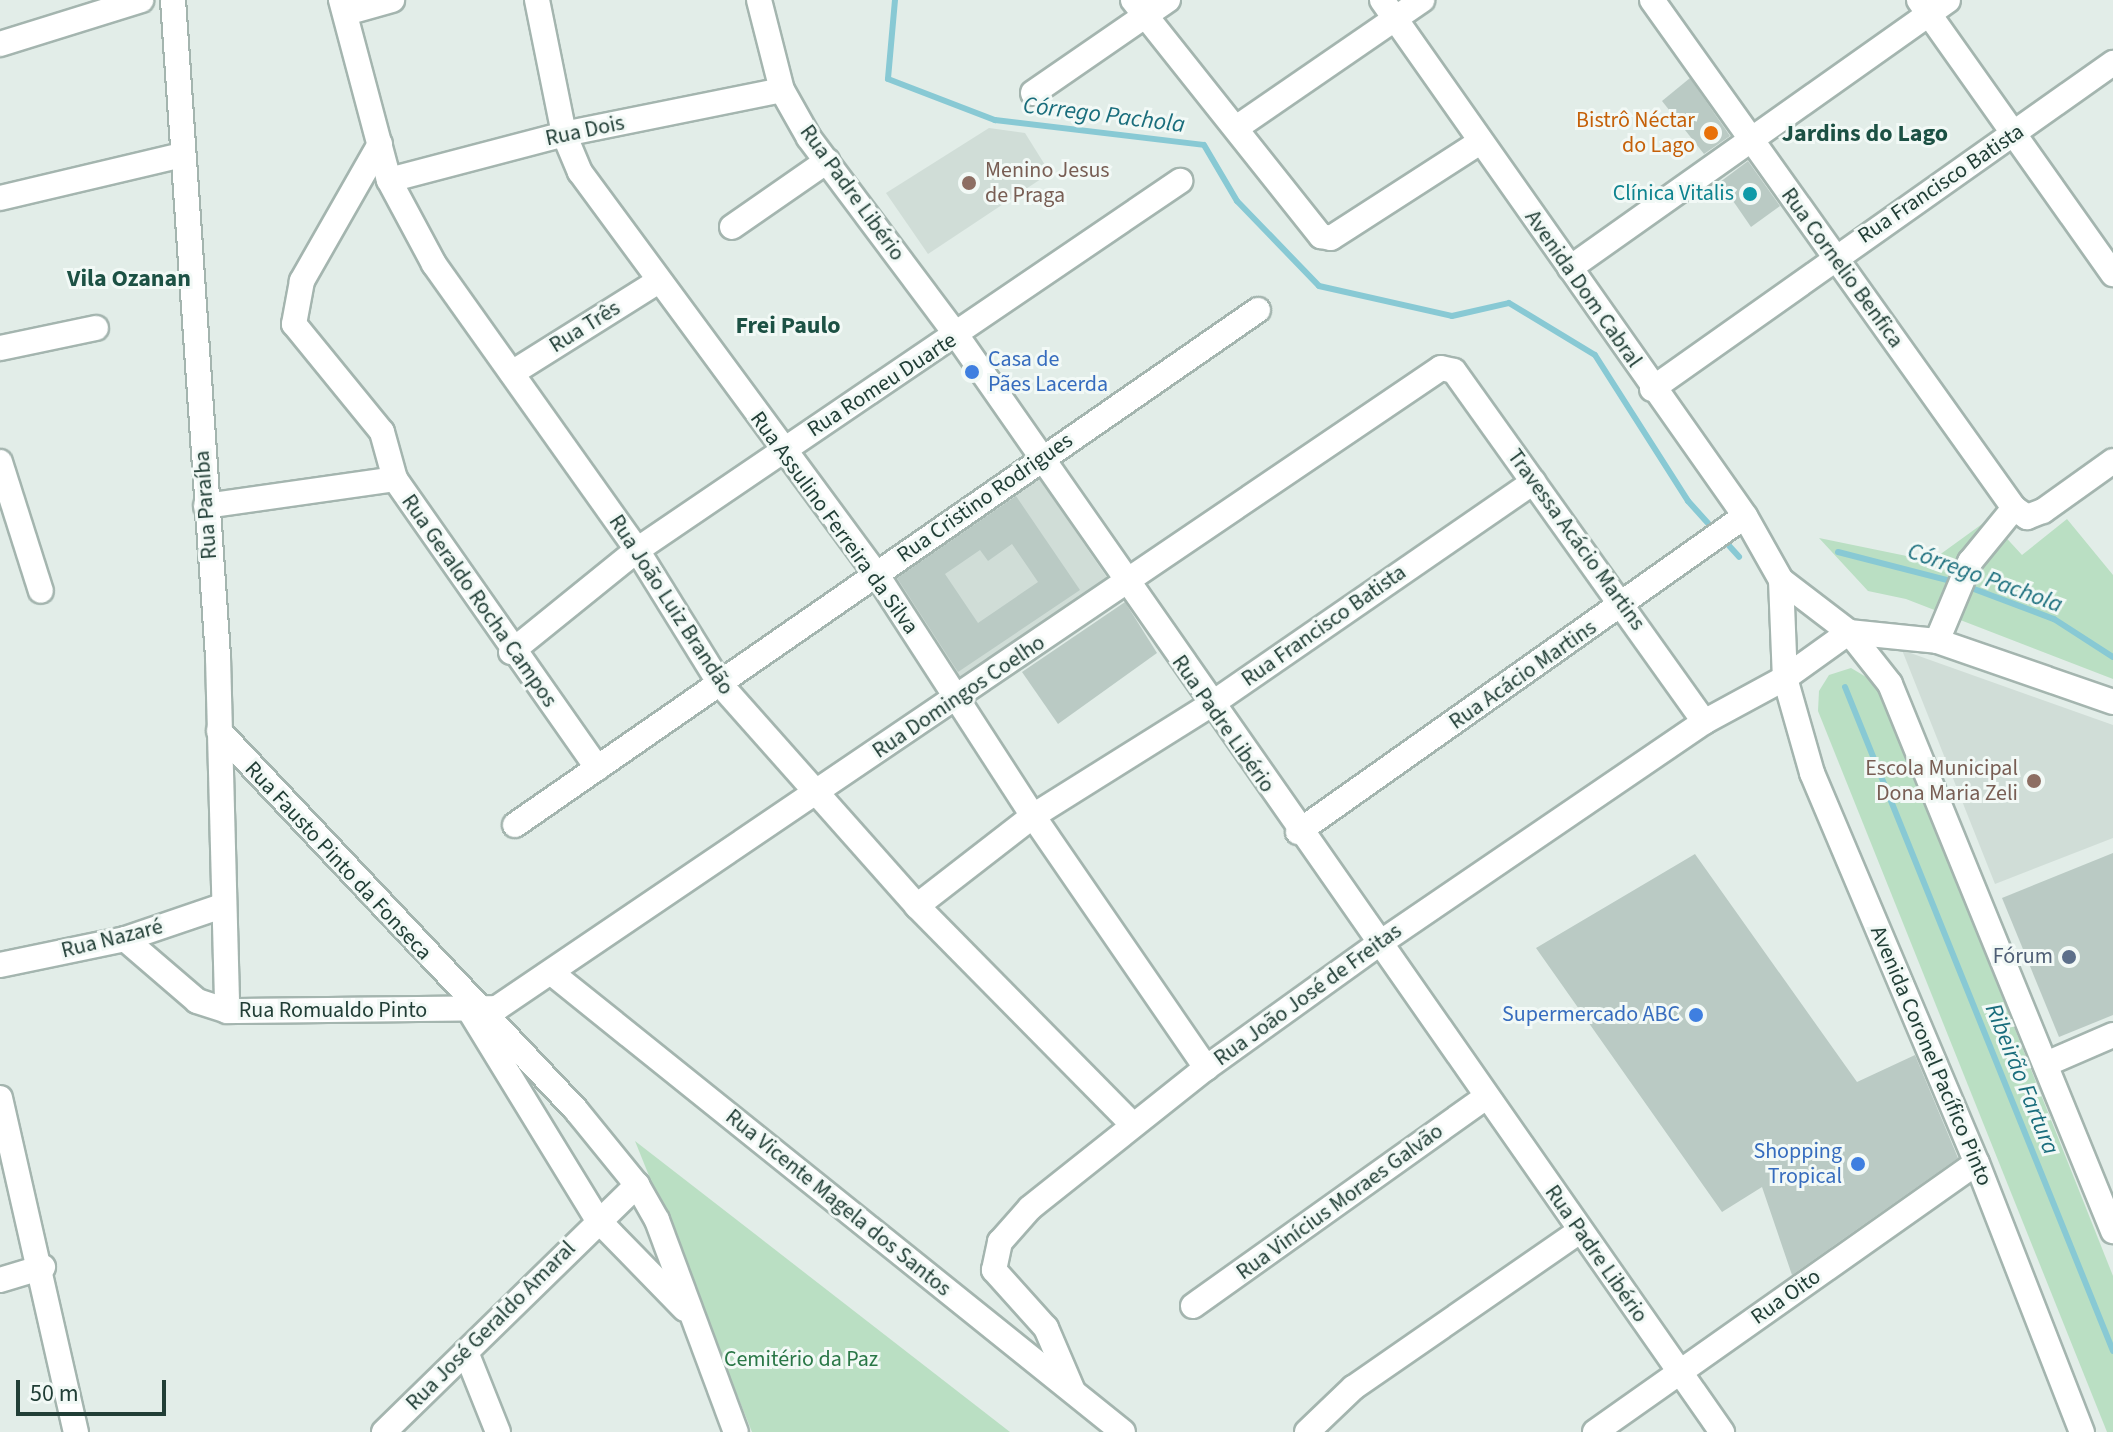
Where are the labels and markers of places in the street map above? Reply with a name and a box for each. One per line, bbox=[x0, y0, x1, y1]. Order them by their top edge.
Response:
place label: Bistrô Néctar do Lago bbox=[1576, 107, 1695, 158]
marker: Bistrô Néctar do Lago bbox=[1702, 124, 1720, 142]
place label: Menino Jesus de Praga bbox=[985, 157, 1110, 208]
marker: Menino Jesus de Praga bbox=[960, 174, 978, 192]
place label: Clínica Vitalis bbox=[1613, 181, 1734, 207]
marker: Clínica Vitalis bbox=[1741, 185, 1759, 203]
place label: Casa de Pães Lacerda bbox=[988, 346, 1108, 398]
marker: Casa de Pães Lacerda bbox=[963, 363, 981, 381]
place label: Escola Municipal Dona Maria Zeli bbox=[1865, 755, 2018, 806]
marker: Escola Municipal Dona Maria Zeli bbox=[2025, 772, 2043, 790]
place label: Fórum bbox=[1993, 944, 2053, 970]
marker: Fórum bbox=[2060, 948, 2078, 966]
place label: Supermercado ABC bbox=[1502, 1002, 1680, 1028]
marker: Supermercado ABC bbox=[1687, 1006, 1705, 1024]
place label: Shopping Tropical bbox=[1753, 1138, 1842, 1190]
marker: Shopping Tropical bbox=[1849, 1155, 1867, 1173]

